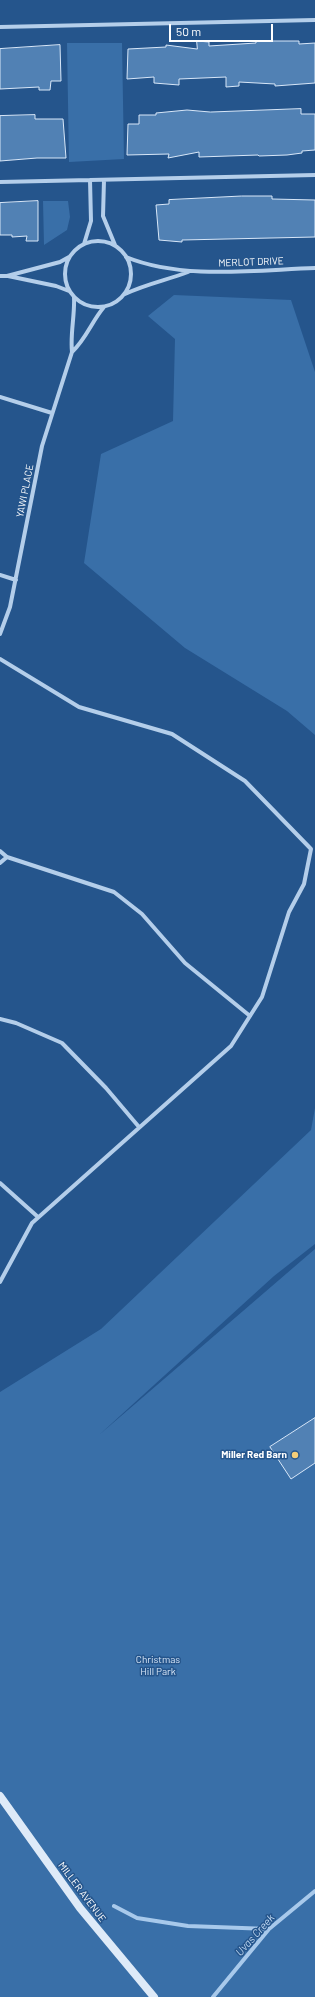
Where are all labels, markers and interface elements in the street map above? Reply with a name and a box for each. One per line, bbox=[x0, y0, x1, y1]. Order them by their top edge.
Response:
scale bar bbox=[171, 16, 275, 42]
text: 50 m bbox=[176, 24, 201, 38]
street label: MERLOT DRIVE bbox=[218, 255, 284, 269]
street label: YAWI PLACE bbox=[14, 463, 36, 519]
place label: Miller Red Barn bbox=[221, 1449, 287, 1461]
marker: Miller Red Barn bbox=[290, 1450, 300, 1460]
park label: Christmas Hill Park bbox=[136, 1654, 180, 1678]
street label: MILLER AVENUE bbox=[56, 1860, 108, 1924]
water label: Uvas Creek bbox=[233, 1911, 277, 1959]

